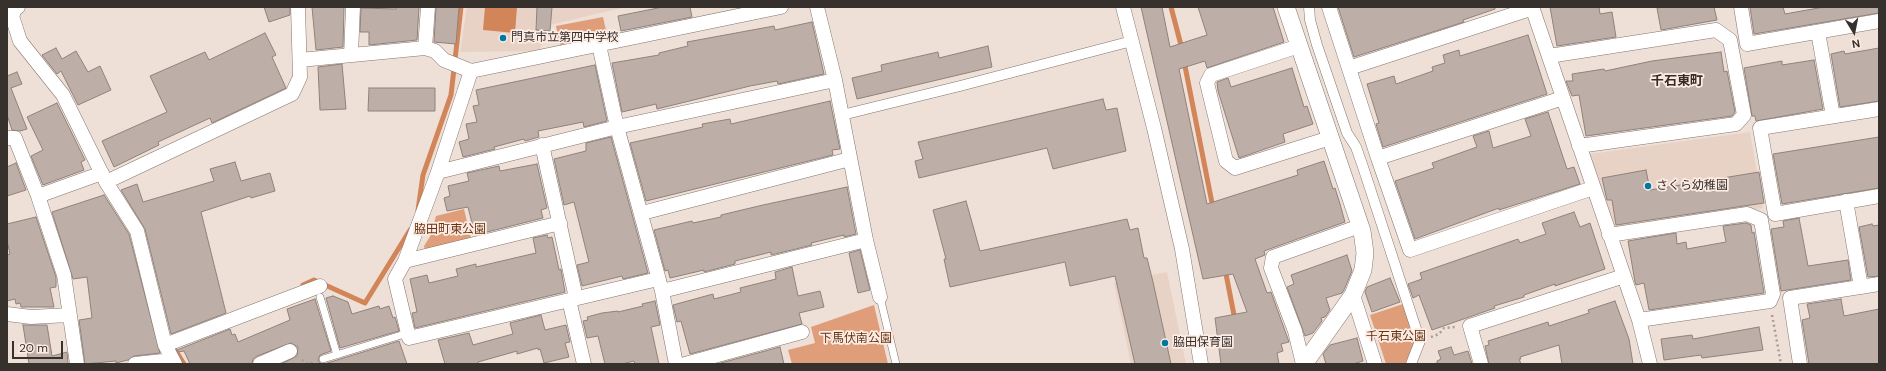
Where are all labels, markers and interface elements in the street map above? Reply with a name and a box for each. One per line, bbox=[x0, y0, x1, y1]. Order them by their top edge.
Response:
north arrow bbox=[1834, 12, 1874, 52]
place label: 門真市立第四中学校 bbox=[511, 31, 619, 45]
marker: 門真市立第四中学校 bbox=[498, 33, 508, 43]
text: N bbox=[1851, 36, 1861, 51]
district label: 千石東町 bbox=[1651, 74, 1703, 90]
place label: さくら幼稚園 bbox=[1656, 179, 1728, 193]
marker: さくら幼稚園 bbox=[1643, 181, 1653, 191]
park label: 脇田町東公園 bbox=[414, 223, 486, 237]
park label: 千石東公園 bbox=[1366, 330, 1426, 344]
park label: 下馬伏南公園 bbox=[820, 332, 892, 346]
scale bar bbox=[14, 333, 65, 359]
place label: 脇田保育園 bbox=[1173, 336, 1233, 350]
marker: 脇田保育園 bbox=[1160, 338, 1170, 348]
text: 20 m bbox=[19, 340, 48, 356]

